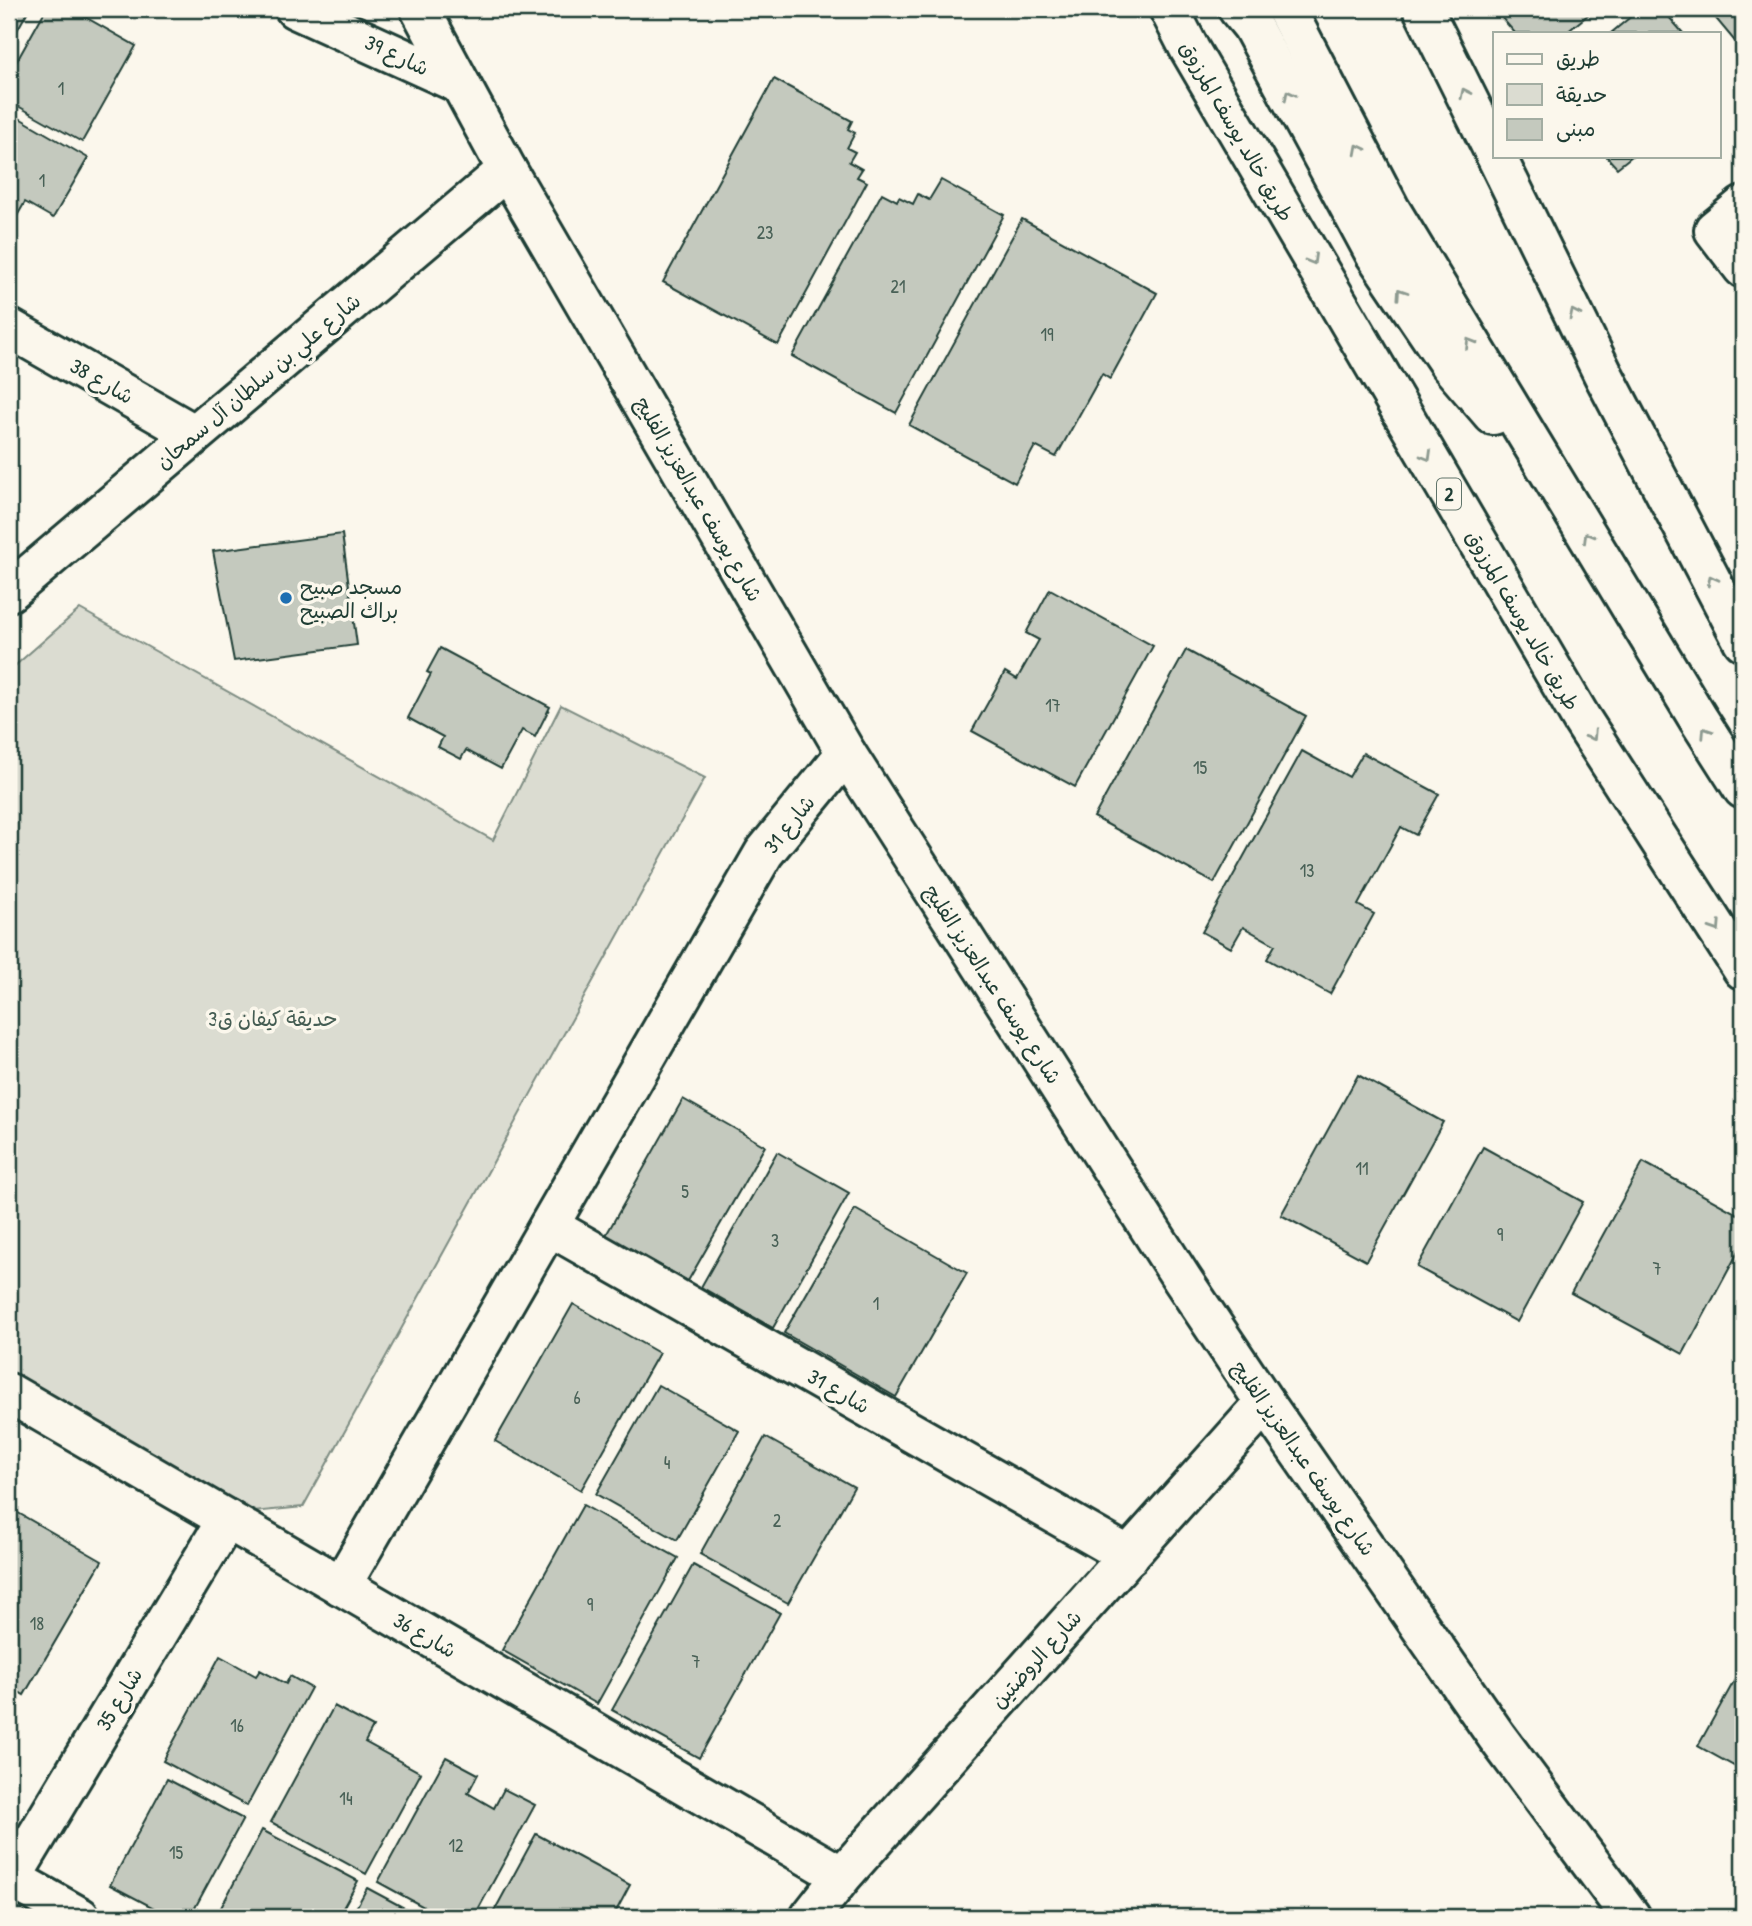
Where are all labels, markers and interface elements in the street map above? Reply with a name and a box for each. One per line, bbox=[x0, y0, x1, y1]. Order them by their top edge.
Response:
street label: 39 شارع bbox=[360, 28, 434, 83]
legend bbox=[1493, 32, 1720, 158]
street label: طريق خالد يوسف المرزوق bbox=[1173, 35, 1301, 227]
text: طريق bbox=[1556, 44, 1600, 73]
house number: 1 bbox=[58, 76, 64, 101]
text: حديقة bbox=[1556, 80, 1607, 109]
one-way arrow bbox=[1459, 88, 1473, 100]
one-way arrow bbox=[1284, 90, 1297, 102]
text: مبنى bbox=[1556, 114, 1595, 143]
one-way arrow bbox=[1353, 144, 1367, 156]
house number: 1 bbox=[39, 168, 45, 193]
house number: 23 bbox=[757, 220, 773, 245]
one-way arrow bbox=[1304, 252, 1317, 265]
house number: 21 bbox=[891, 274, 905, 299]
street label: شارع علي بن سلطان آل سمحان bbox=[149, 286, 370, 479]
one-way arrow bbox=[1396, 287, 1409, 300]
one-way arrow bbox=[1568, 309, 1582, 321]
house number: 19 bbox=[1040, 322, 1054, 347]
one-way arrow bbox=[1466, 337, 1479, 350]
street label: شارع 38 bbox=[64, 351, 139, 412]
street label: شارع يوسف عبدالعزيز الفليج bbox=[627, 391, 770, 607]
one-way arrow bbox=[1419, 449, 1432, 461]
road number: 2 bbox=[1437, 478, 1461, 509]
street label: طريق خالد يوسف المرزوق bbox=[1459, 524, 1587, 716]
one-way arrow bbox=[1583, 532, 1596, 545]
place label: مسجد صبيح براك الصبيح bbox=[300, 572, 402, 625]
one-way arrow bbox=[1706, 575, 1720, 588]
marker: مسجد صبيح براك الصبيح bbox=[278, 590, 294, 606]
house number: 17 bbox=[1045, 693, 1061, 718]
one-way arrow bbox=[1702, 726, 1715, 739]
one-way arrow bbox=[1584, 729, 1597, 742]
house number: 15 bbox=[1193, 755, 1207, 780]
street label: شارع 31 bbox=[757, 789, 822, 860]
house number: 13 bbox=[1300, 858, 1314, 883]
street label: شارع يوسف عبدالعزيز الفليج bbox=[917, 879, 1068, 1090]
one-way arrow bbox=[1707, 920, 1720, 933]
park label: حديقة كيفان ق3 bbox=[208, 1004, 338, 1033]
house number: 11 bbox=[1355, 1156, 1369, 1181]
house number: 5 bbox=[681, 1179, 689, 1204]
house number: 9 bbox=[1497, 1222, 1504, 1247]
house number: 3 bbox=[771, 1228, 779, 1253]
house number: 7 bbox=[1653, 1256, 1662, 1281]
house number: 1 bbox=[873, 1291, 879, 1316]
street label: شارع يوسف عبدالعزيز الفليج bbox=[1225, 1354, 1383, 1562]
street label: شارع 31 bbox=[802, 1362, 875, 1421]
house number: 6 bbox=[573, 1385, 581, 1410]
house number: 4 bbox=[664, 1450, 671, 1475]
house number: 2 bbox=[773, 1508, 782, 1533]
house number: 9 bbox=[587, 1592, 594, 1617]
street label: شارع الروضتين bbox=[984, 1604, 1089, 1715]
street label: شارع 36 bbox=[388, 1605, 462, 1665]
house number: 18 bbox=[30, 1611, 44, 1636]
house number: 7 bbox=[692, 1649, 701, 1674]
street label: شارع 35 bbox=[89, 1662, 150, 1736]
house number: 16 bbox=[230, 1713, 244, 1738]
house number: 14 bbox=[339, 1786, 353, 1811]
house number: 12 bbox=[449, 1833, 464, 1858]
house number: 15 bbox=[169, 1840, 183, 1865]

